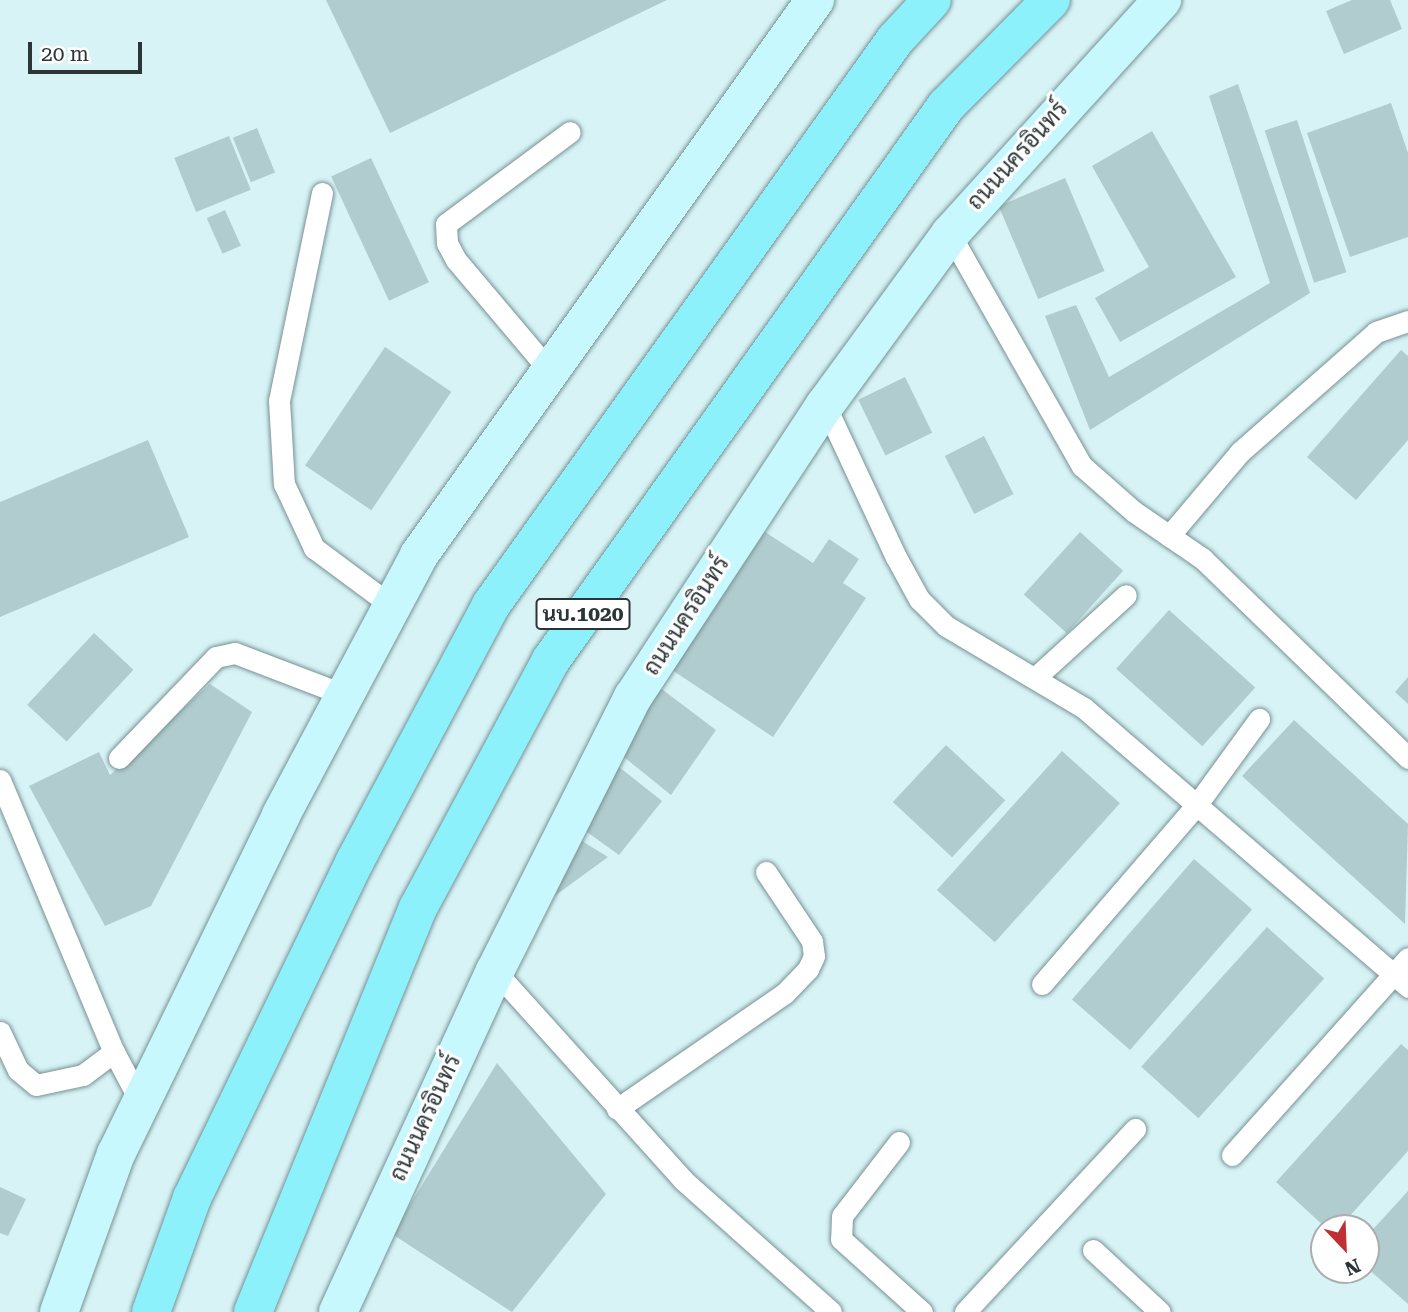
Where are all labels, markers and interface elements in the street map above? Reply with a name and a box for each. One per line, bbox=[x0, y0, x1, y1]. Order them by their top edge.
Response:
scale bar bbox=[32, 28, 145, 72]
text: 20 m bbox=[41, 42, 89, 66]
street label: ถนนนครอินทร์ bbox=[962, 96, 1074, 216]
street label: ถนนนครอินทร์ bbox=[638, 551, 736, 681]
road number: นบ.1020 bbox=[534, 596, 632, 632]
street label: ถนนนครอินทร์ bbox=[385, 1050, 467, 1186]
north arrow bbox=[1310, 1214, 1380, 1284]
text: N bbox=[1341, 1254, 1364, 1280]

